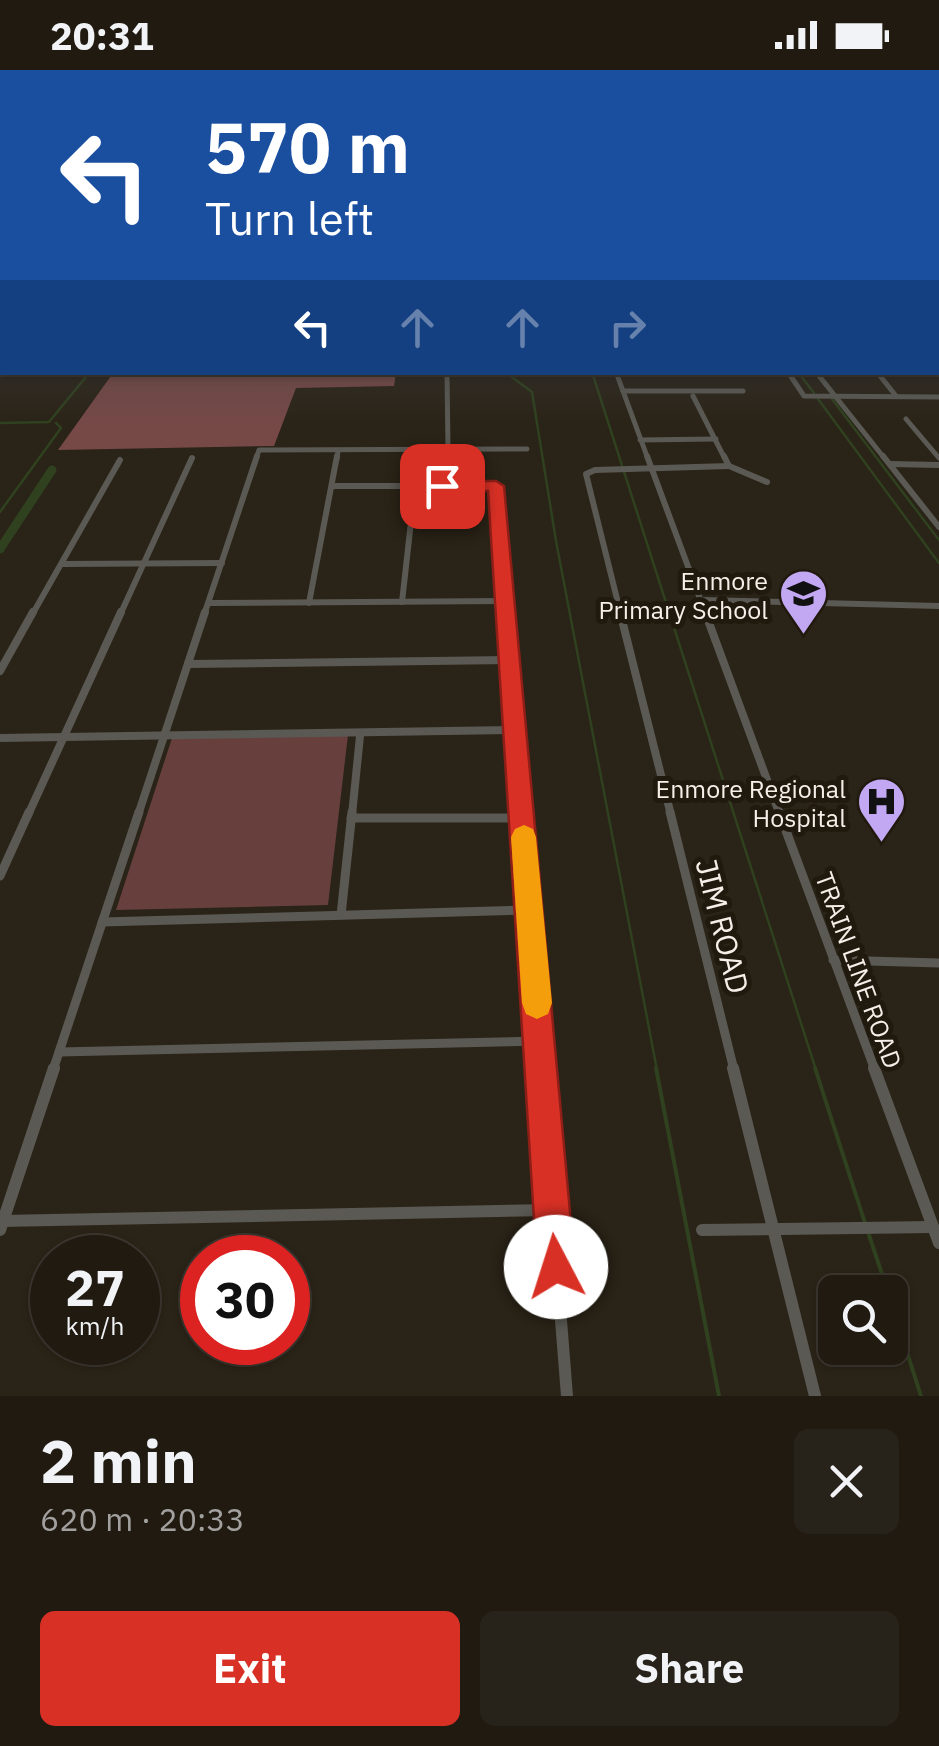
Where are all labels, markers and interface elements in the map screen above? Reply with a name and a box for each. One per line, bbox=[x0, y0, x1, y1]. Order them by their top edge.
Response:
text: 20:31 bbox=[50, 11, 154, 60]
text: 570 m bbox=[205, 101, 410, 192]
icon: left bbox=[40, 110, 170, 240]
text: Turn left bbox=[205, 189, 374, 247]
icon: left bbox=[285, 300, 340, 355]
icon: ahead bbox=[390, 300, 445, 355]
icon: ahead bbox=[495, 300, 550, 355]
icon: right bbox=[600, 300, 655, 355]
pin bbox=[400, 444, 485, 529]
icon: arrive bbox=[415, 459, 470, 514]
place label: Enmore Primary School bbox=[599, 564, 768, 626]
school or university icon: Enmore Primary School bbox=[777, 568, 829, 636]
place label: Enmore Regional Hospital bbox=[656, 772, 846, 834]
hospital icon: Enmore Regional Hospital bbox=[855, 776, 907, 844]
street label: JIM ROAD bbox=[687, 854, 759, 998]
street label: TRAIN LINE ROAD bbox=[808, 867, 910, 1073]
position arrow bbox=[504, 1215, 608, 1319]
speed limit sign: 30 bbox=[180, 1235, 310, 1365]
text: 27 bbox=[65, 1255, 125, 1320]
map controls bbox=[818, 1275, 908, 1365]
button: search bbox=[818, 1275, 908, 1365]
text: km/h bbox=[66, 1309, 124, 1342]
text: 2 min bbox=[40, 1421, 197, 1500]
button: close bbox=[794, 1429, 899, 1534]
text: 620 m · 20:33 bbox=[40, 1498, 245, 1540]
button: Exit bbox=[40, 1611, 460, 1726]
button: Share bbox=[480, 1611, 899, 1726]

